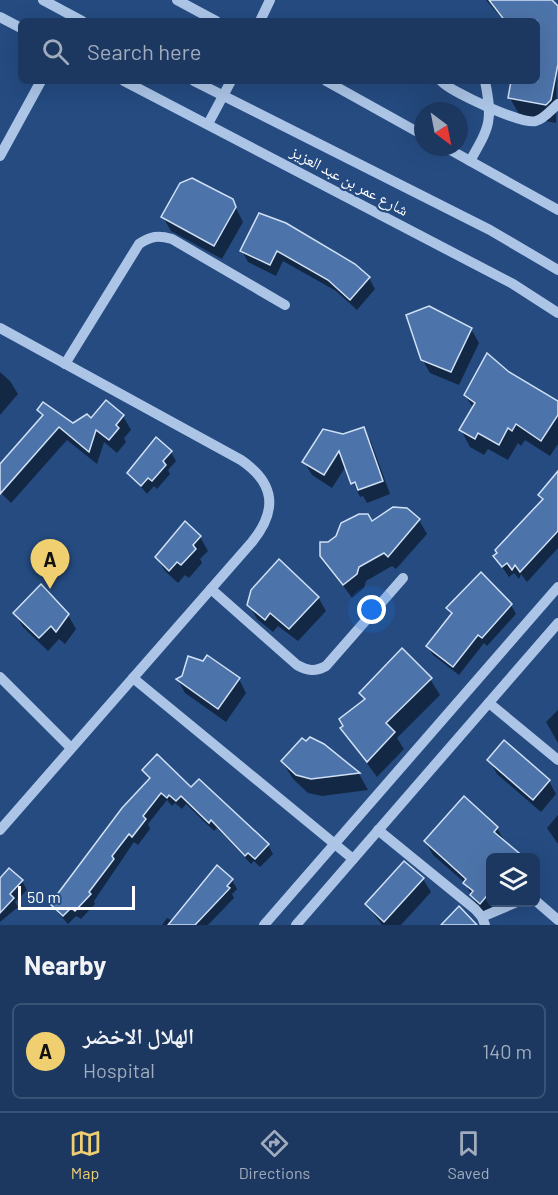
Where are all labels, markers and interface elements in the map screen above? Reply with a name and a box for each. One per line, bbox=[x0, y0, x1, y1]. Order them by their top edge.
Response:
search box bbox=[18, 18, 540, 84]
icon: search bbox=[39, 35, 72, 68]
text: Search here bbox=[87, 38, 201, 64]
north arrow bbox=[414, 102, 468, 156]
street label: شارع عمر بن عبد العزيز bbox=[286, 140, 412, 221]
pin: A bbox=[31, 540, 70, 589]
your location bbox=[357, 595, 386, 624]
map controls bbox=[486, 853, 540, 907]
button: layers bbox=[486, 853, 540, 907]
scale bar bbox=[18, 883, 135, 910]
text: 50 m bbox=[27, 887, 61, 906]
text: Nearby bbox=[24, 949, 106, 980]
text: الهلال الاخضر bbox=[83, 1022, 194, 1048]
text: A bbox=[39, 1039, 52, 1063]
text: 140 m bbox=[482, 1039, 532, 1063]
text: Hospital bbox=[83, 1058, 155, 1082]
tab: Map bbox=[69, 1127, 102, 1182]
tab: Directions bbox=[239, 1127, 310, 1182]
tab: Saved bbox=[447, 1127, 489, 1182]

